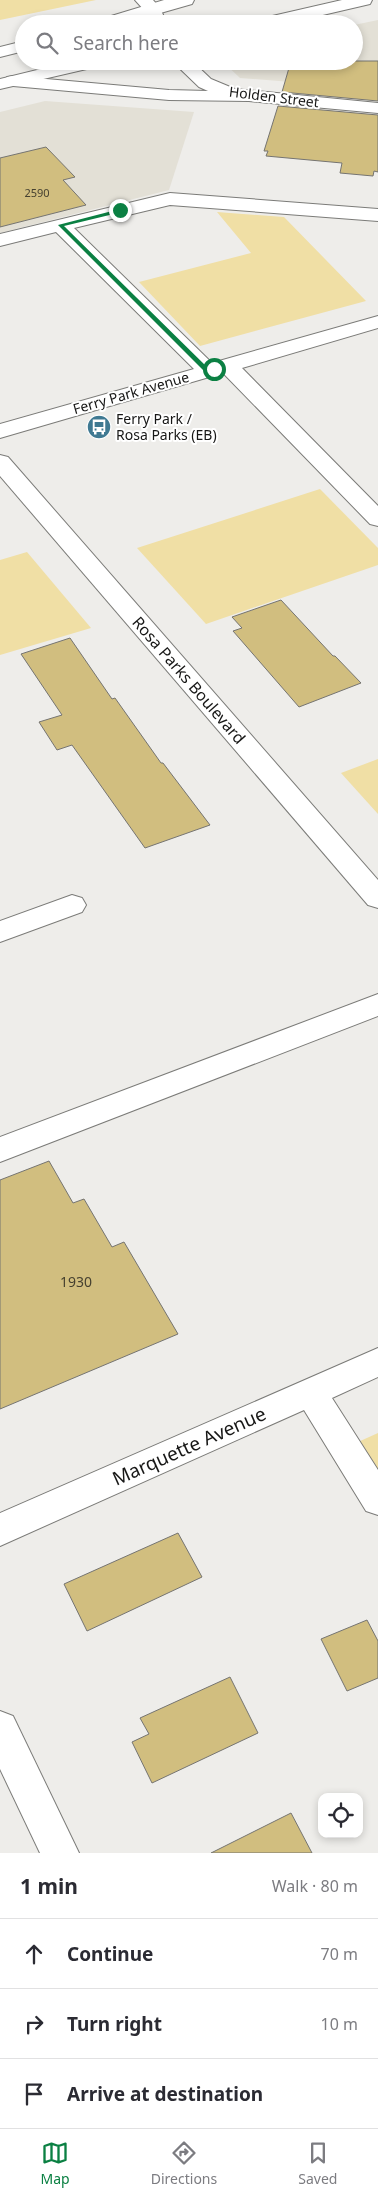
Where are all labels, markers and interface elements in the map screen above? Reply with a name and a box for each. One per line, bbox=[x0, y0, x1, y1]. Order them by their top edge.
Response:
search box bbox=[15, 15, 363, 70]
icon: search bbox=[33, 29, 61, 57]
text: Search here bbox=[73, 30, 179, 56]
street label: Holden Street bbox=[228, 82, 320, 111]
house number: 2590 bbox=[24, 185, 50, 200]
route end bbox=[109, 199, 132, 222]
route start bbox=[203, 358, 226, 381]
street label: Ferry Park Avenue bbox=[71, 367, 191, 418]
place label: Ferry Park / Rosa Parks (EB) bbox=[116, 409, 217, 444]
bus stop icon: Ferry Park / Rosa Parks (EB) bbox=[86, 414, 112, 440]
street label: Rosa Parks Boulevard bbox=[128, 612, 250, 748]
house number: 1930 bbox=[60, 1272, 92, 1291]
street label: Marquette Avenue bbox=[108, 1400, 270, 1492]
map controls bbox=[318, 1793, 363, 1838]
button: locate bbox=[318, 1793, 363, 1838]
text: 1 min bbox=[20, 1872, 78, 1900]
text: Walk · 80 m bbox=[272, 1875, 358, 1897]
icon: ahead bbox=[20, 1940, 48, 1968]
text: Continue bbox=[67, 1941, 153, 1967]
text: 70 m bbox=[321, 1943, 358, 1965]
icon: right bbox=[20, 2010, 48, 2038]
text: Turn right bbox=[67, 2011, 162, 2037]
text: 10 m bbox=[321, 2013, 358, 2035]
icon: arrive bbox=[20, 2080, 48, 2108]
text: Arrive at destination bbox=[67, 2081, 263, 2107]
tab: Map bbox=[41, 2139, 70, 2188]
tab: Directions bbox=[151, 2139, 217, 2188]
tab: Saved bbox=[298, 2139, 337, 2188]

